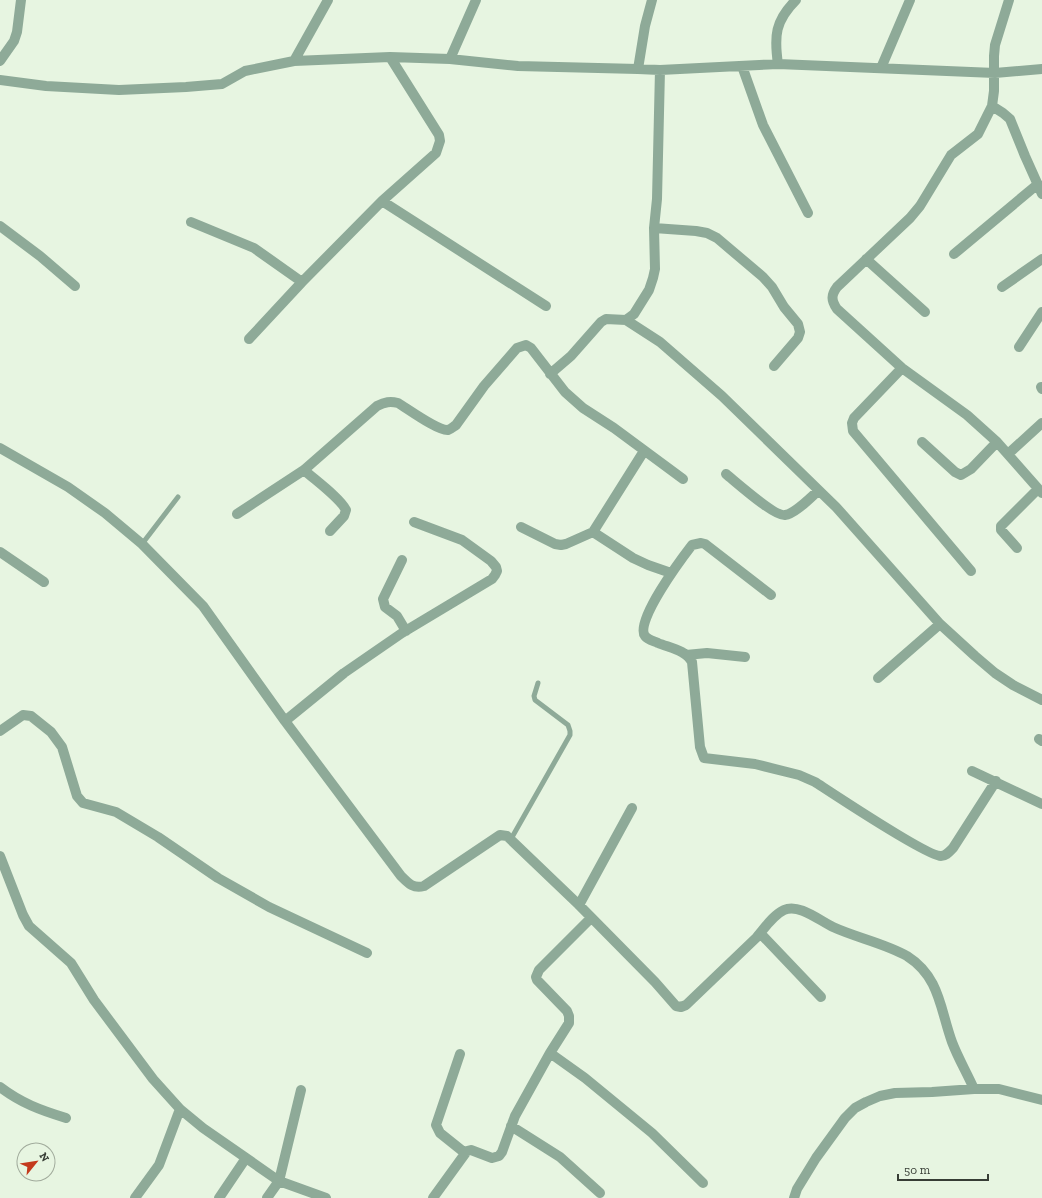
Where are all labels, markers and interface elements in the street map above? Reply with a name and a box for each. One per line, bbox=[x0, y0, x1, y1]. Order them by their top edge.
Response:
north arrow bbox=[16, 1142, 56, 1182]
text: N bbox=[37, 1150, 52, 1165]
scale bar bbox=[898, 1156, 988, 1182]
text: 50 m bbox=[904, 1163, 931, 1177]

